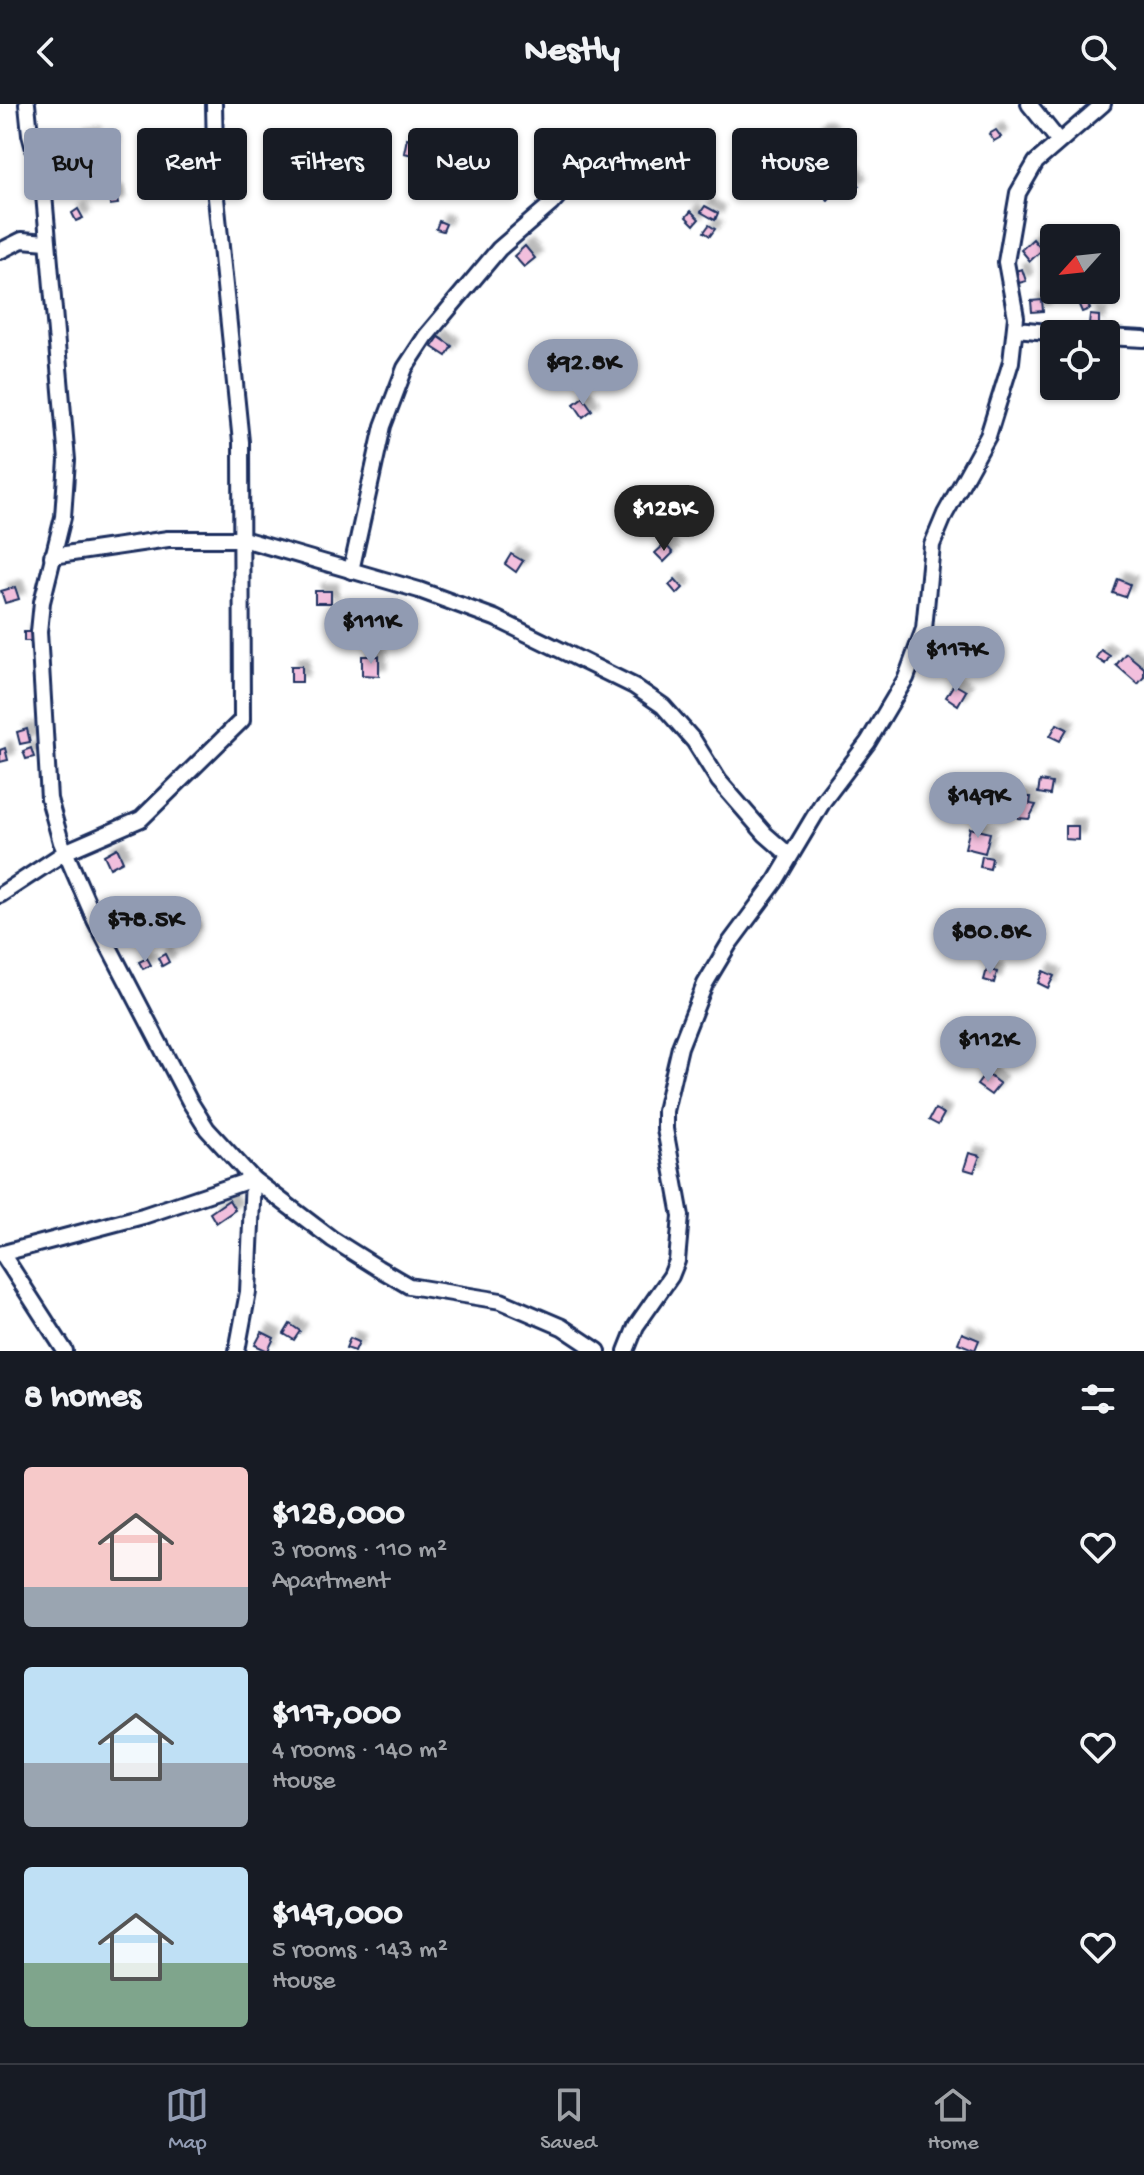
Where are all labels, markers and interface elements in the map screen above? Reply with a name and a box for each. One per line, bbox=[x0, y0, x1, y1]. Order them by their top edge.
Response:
icon: back bbox=[24, 30, 68, 74]
icon: search bbox=[1076, 30, 1120, 74]
text: Nestly bbox=[524, 31, 620, 74]
chip: Buy bbox=[24, 128, 121, 200]
chip: Rent bbox=[137, 128, 247, 200]
chip: Filters bbox=[263, 128, 392, 200]
chip: New bbox=[408, 128, 518, 200]
chip: Apartment bbox=[534, 128, 716, 200]
chip: House bbox=[732, 128, 857, 200]
north arrow bbox=[1040, 224, 1120, 304]
map controls bbox=[1040, 224, 1120, 400]
button: locate bbox=[1040, 320, 1120, 400]
pin: $92.8K bbox=[518, 339, 648, 407]
text: $92.8K bbox=[546, 349, 620, 380]
pin: $128K bbox=[608, 485, 720, 553]
text: $128K bbox=[632, 495, 696, 526]
pin: $111K bbox=[315, 598, 427, 666]
text: $111K bbox=[342, 608, 400, 639]
pin: $117K bbox=[900, 626, 1012, 694]
text: $117K bbox=[926, 636, 986, 667]
pin: $149K bbox=[922, 772, 1034, 840]
text: $149K bbox=[947, 782, 1009, 813]
pin: $78.5K bbox=[80, 896, 210, 964]
text: $78.5K bbox=[107, 906, 183, 937]
pin: $80.8K bbox=[925, 908, 1055, 976]
text: $80.8K bbox=[951, 918, 1029, 949]
pin: $112K bbox=[932, 1016, 1044, 1084]
text: $112K bbox=[958, 1026, 1018, 1057]
icon: filters bbox=[1076, 1377, 1120, 1421]
text: 8 homes bbox=[24, 1379, 141, 1419]
text: $128,000 bbox=[272, 1496, 405, 1536]
icon: home bbox=[88, 1499, 184, 1595]
icon: heart bbox=[1076, 1525, 1120, 1569]
text: 3 rooms · 110 m² bbox=[272, 1536, 447, 1567]
text: Apartment bbox=[272, 1567, 389, 1598]
text: $117,000 bbox=[272, 1696, 401, 1736]
icon: home bbox=[88, 1699, 184, 1795]
icon: heart bbox=[1076, 1725, 1120, 1769]
text: 4 rooms · 140 m² bbox=[272, 1736, 448, 1767]
text: House bbox=[272, 1767, 336, 1798]
text: $149,000 bbox=[272, 1896, 403, 1936]
icon: home bbox=[88, 1899, 184, 1995]
icon: heart bbox=[1076, 1925, 1120, 1969]
text: 5 rooms · 143 m² bbox=[272, 1936, 448, 1967]
text: House bbox=[272, 1967, 336, 1998]
tab: Map bbox=[165, 2083, 209, 2157]
tab: Saved bbox=[540, 2083, 597, 2157]
tab: Home bbox=[928, 2083, 979, 2157]

